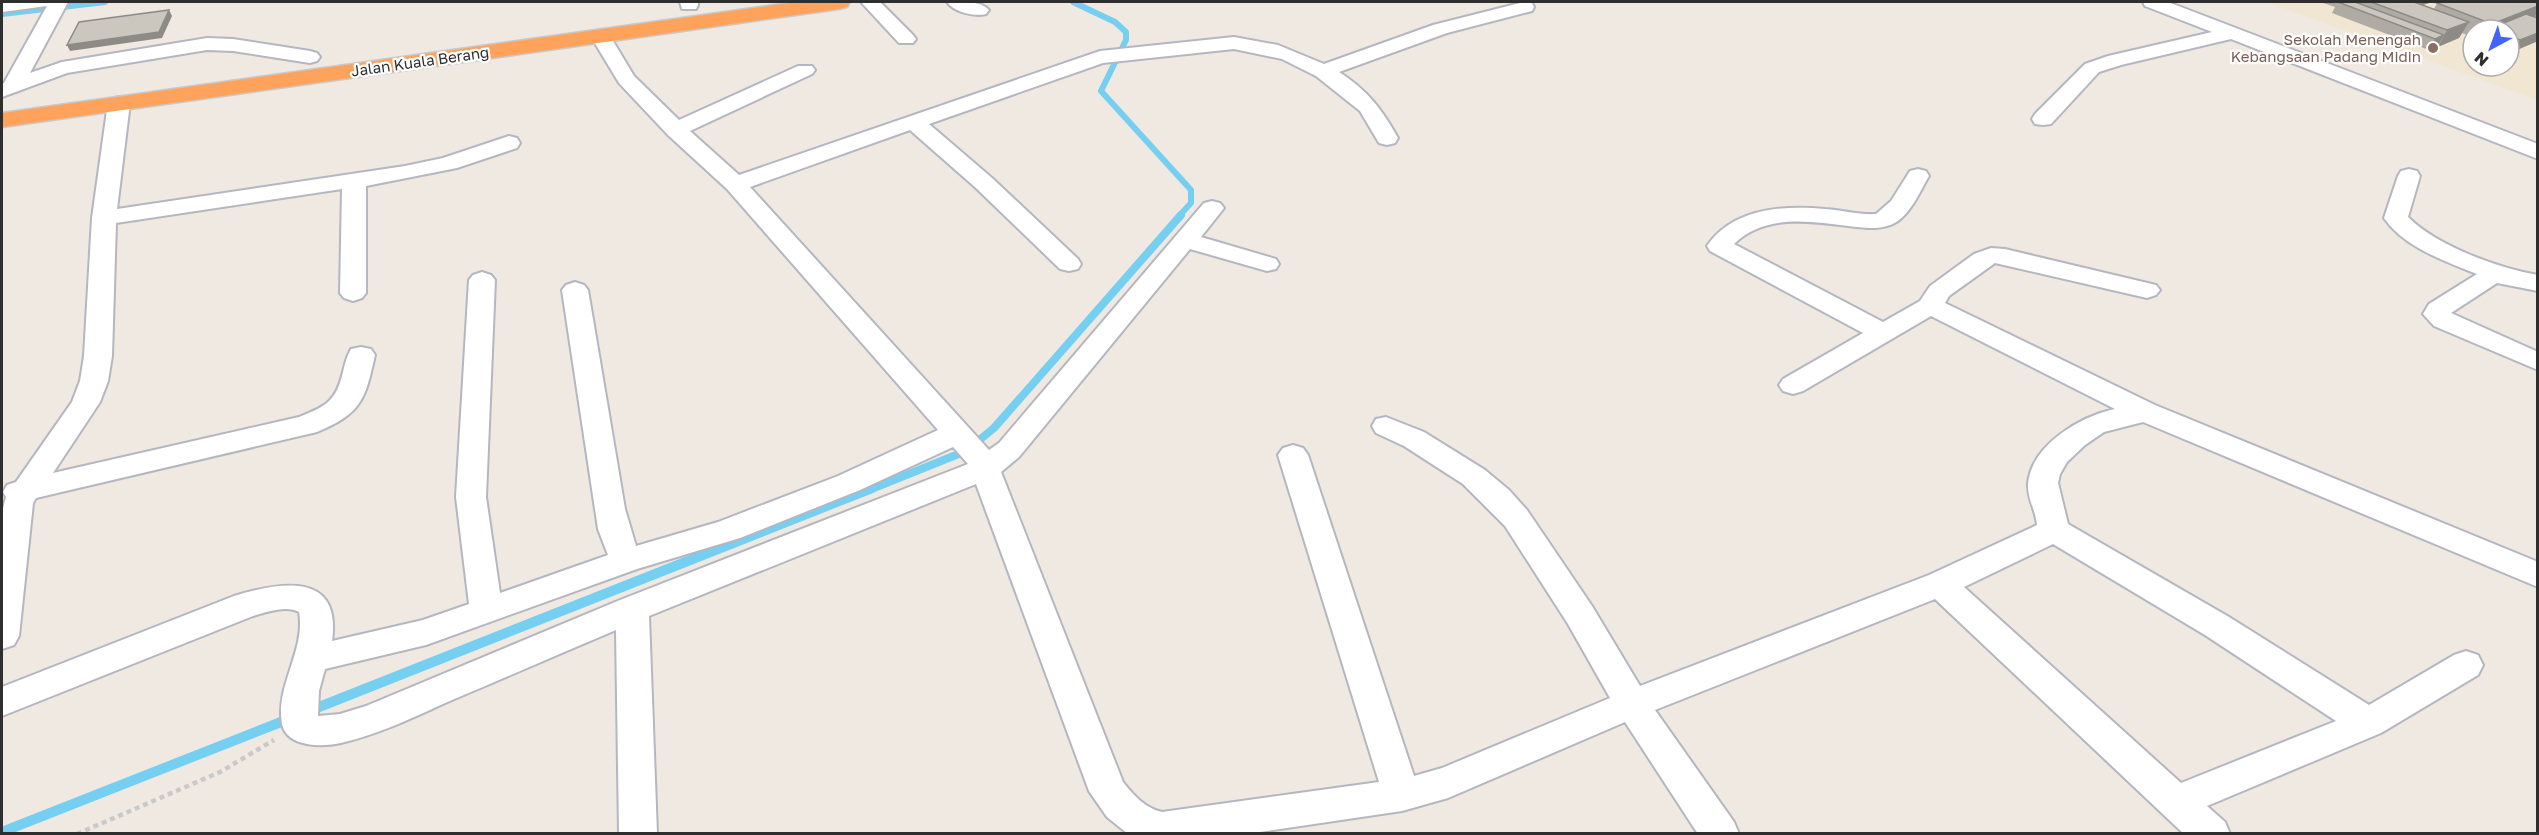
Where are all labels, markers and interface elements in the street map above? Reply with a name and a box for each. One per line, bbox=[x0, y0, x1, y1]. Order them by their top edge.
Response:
north arrow bbox=[2461, 18, 2521, 78]
place label: Sekolah Menengah Kebangsaan Padang Midin bbox=[2231, 30, 2421, 65]
marker: Sekolah Menengah Kebangsaan Padang Midin bbox=[2426, 41, 2440, 55]
street label: Jalan Kuala Berang bbox=[350, 42, 490, 80]
text: N bbox=[2470, 48, 2492, 71]

